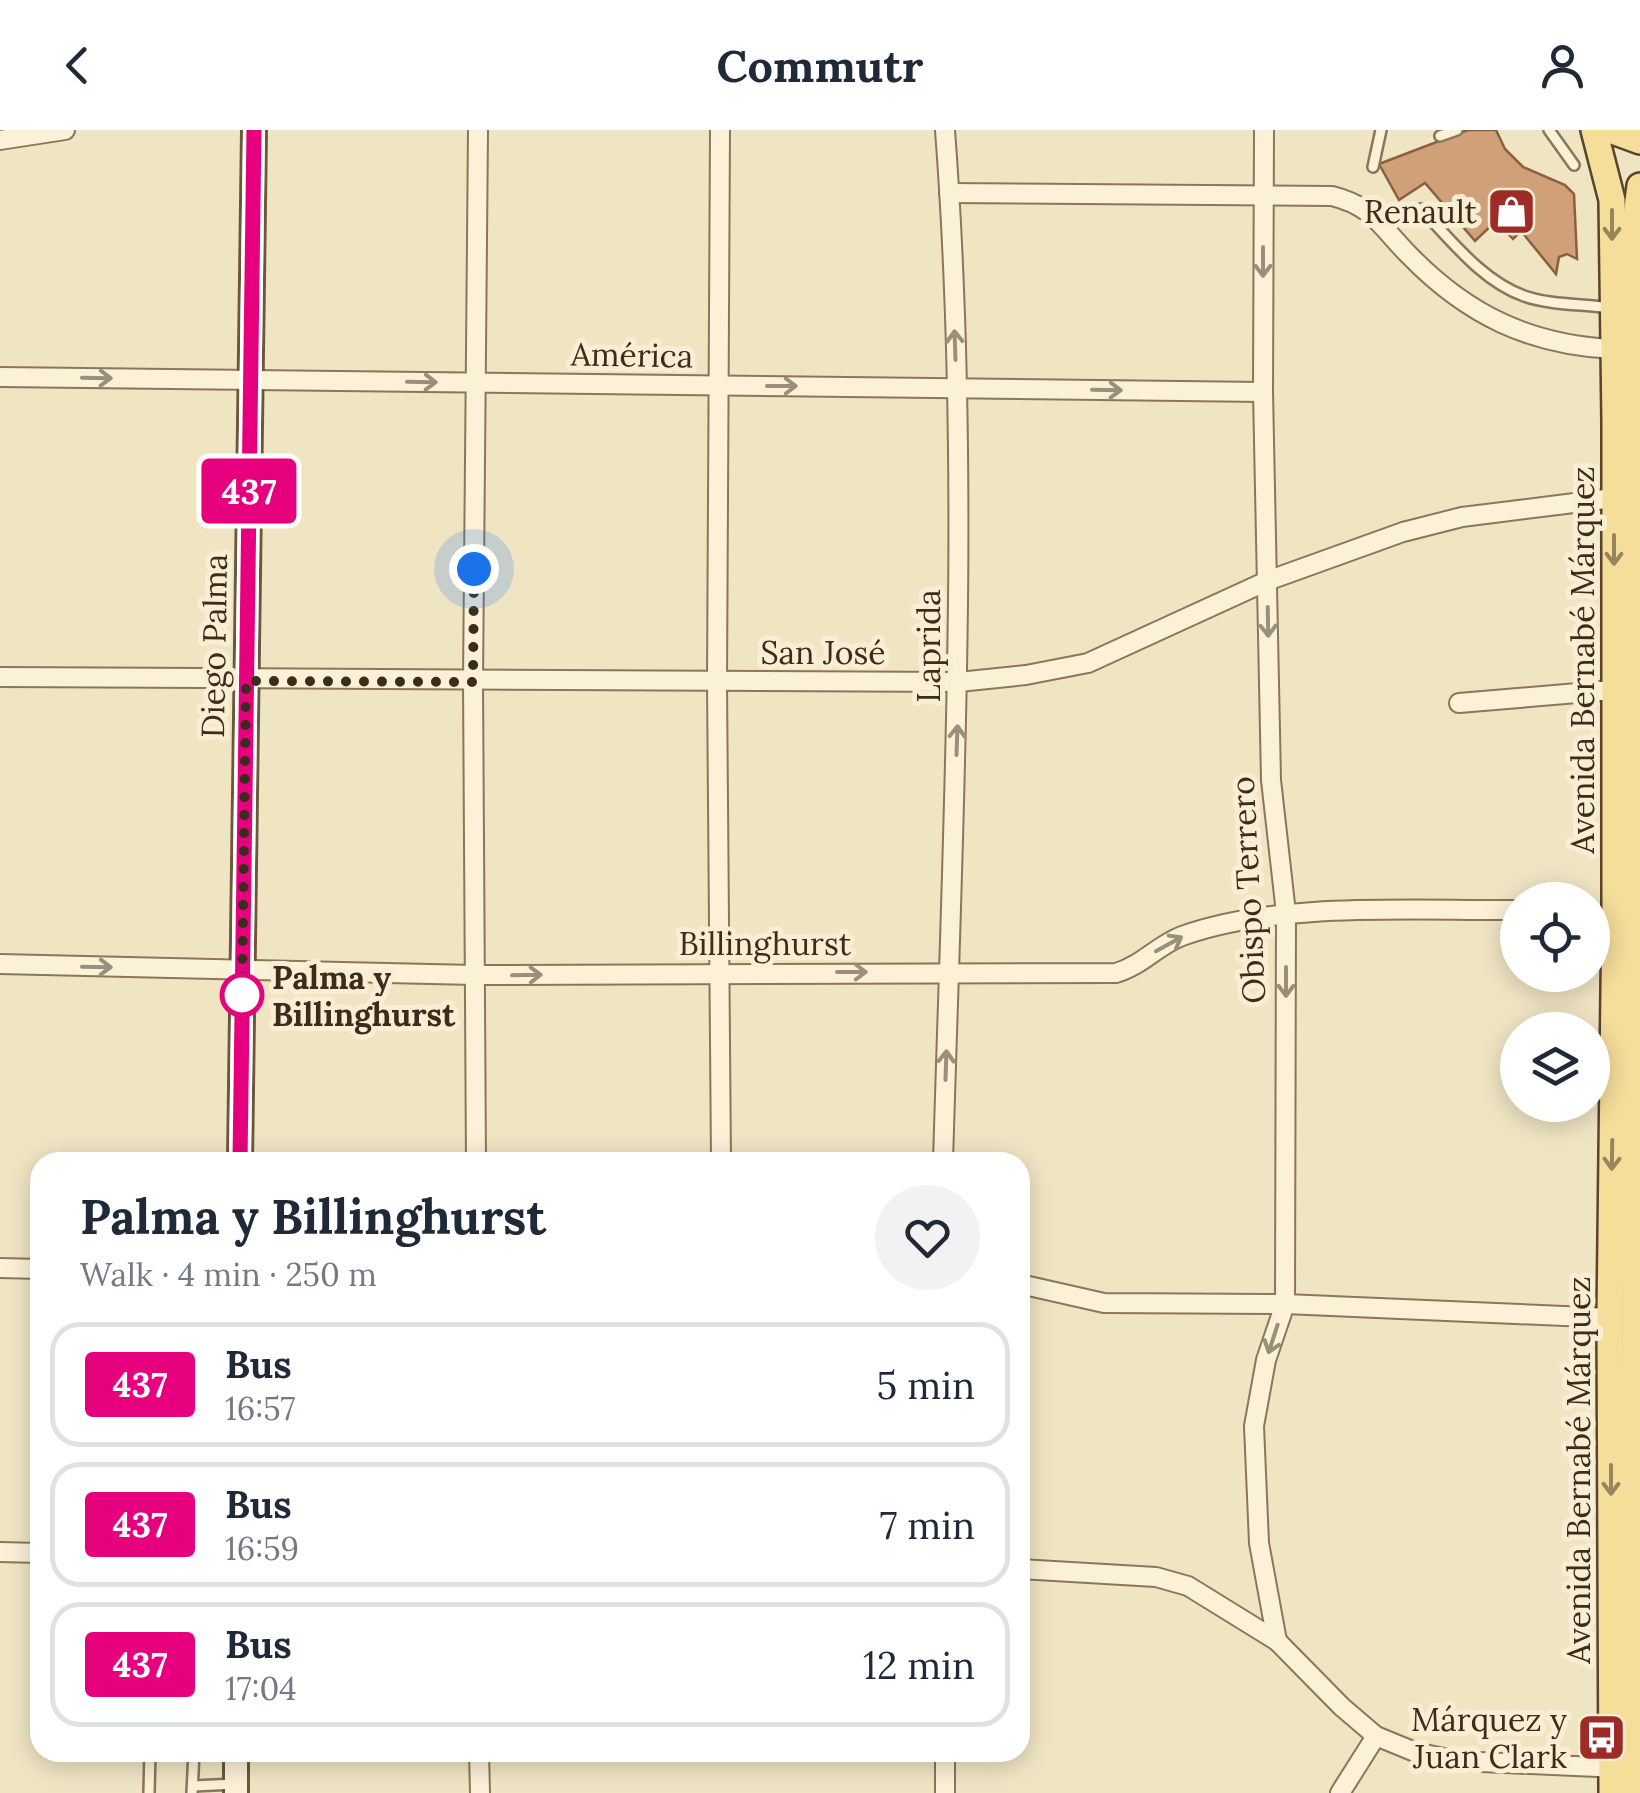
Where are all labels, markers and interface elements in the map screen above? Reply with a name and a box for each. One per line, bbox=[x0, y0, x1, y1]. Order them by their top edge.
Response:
text: Commutr bbox=[717, 37, 923, 94]
icon: back bbox=[50, 38, 105, 93]
icon: person bbox=[1535, 38, 1590, 93]
shop icon: Renault bbox=[1486, 185, 1538, 237]
place label: Renault bbox=[1364, 191, 1478, 232]
one-way arrow bbox=[1602, 208, 1622, 240]
one-way arrow bbox=[1254, 246, 1272, 278]
one-way arrow bbox=[945, 330, 964, 362]
street label: América bbox=[569, 333, 694, 377]
one-way arrow bbox=[80, 368, 113, 388]
one-way arrow bbox=[406, 372, 438, 391]
one-way arrow bbox=[766, 376, 798, 396]
one-way arrow bbox=[1090, 380, 1123, 400]
line badge: 437 bbox=[192, 458, 306, 524]
street label: Avenida Bernabé Márquez bbox=[1562, 466, 1603, 855]
text: 437 bbox=[221, 469, 277, 514]
one-way arrow bbox=[1604, 532, 1624, 565]
your location bbox=[449, 544, 499, 594]
street label: Diego Palma bbox=[192, 553, 236, 739]
street label: Laprida bbox=[908, 589, 949, 703]
one-way arrow bbox=[1258, 606, 1278, 638]
street label: San José bbox=[760, 632, 886, 673]
one-way arrow bbox=[947, 725, 966, 757]
street label: Obispo Terrero bbox=[1222, 775, 1274, 1005]
map controls bbox=[1500, 882, 1610, 1122]
button: locate bbox=[1500, 882, 1610, 992]
street label: Billinghurst bbox=[679, 923, 852, 964]
one-way arrow bbox=[1154, 934, 1183, 954]
one-way arrow bbox=[81, 957, 113, 976]
place label: Palma y Billinghurst bbox=[272, 957, 456, 1035]
one-way arrow bbox=[836, 962, 868, 982]
one-way arrow bbox=[1276, 964, 1296, 997]
one-way arrow bbox=[511, 965, 543, 984]
marker: Palma y Billinghurst bbox=[221, 974, 263, 1016]
button: layers bbox=[1500, 1012, 1610, 1122]
one-way arrow bbox=[936, 1050, 956, 1082]
one-way arrow bbox=[1602, 1138, 1622, 1170]
button: heart bbox=[875, 1185, 980, 1290]
text: Palma y Billinghurst bbox=[80, 1186, 546, 1247]
text: Walk · 4 min · 250 m bbox=[80, 1254, 377, 1295]
street label: Avenida Bernabé Márquez bbox=[1558, 1276, 1599, 1665]
one-way arrow bbox=[1263, 1323, 1281, 1355]
text: Bus bbox=[225, 1340, 292, 1388]
text: 5 min bbox=[877, 1361, 975, 1409]
text: 437 bbox=[112, 1362, 168, 1407]
text: 16:57 bbox=[225, 1388, 295, 1429]
one-way arrow bbox=[1601, 1463, 1620, 1495]
text: Bus bbox=[225, 1480, 292, 1528]
text: 7 min bbox=[880, 1501, 975, 1549]
text: 437 bbox=[112, 1502, 168, 1547]
text: 16:59 bbox=[225, 1528, 299, 1569]
text: Bus bbox=[225, 1620, 292, 1668]
text: 12 min bbox=[863, 1641, 975, 1689]
text: 437 bbox=[112, 1642, 168, 1687]
text: 17:04 bbox=[225, 1668, 297, 1709]
place label: Márquez y Juan Clark bbox=[1411, 1699, 1567, 1777]
bus stop icon: Márquez y Juan Clark bbox=[1576, 1711, 1628, 1763]

